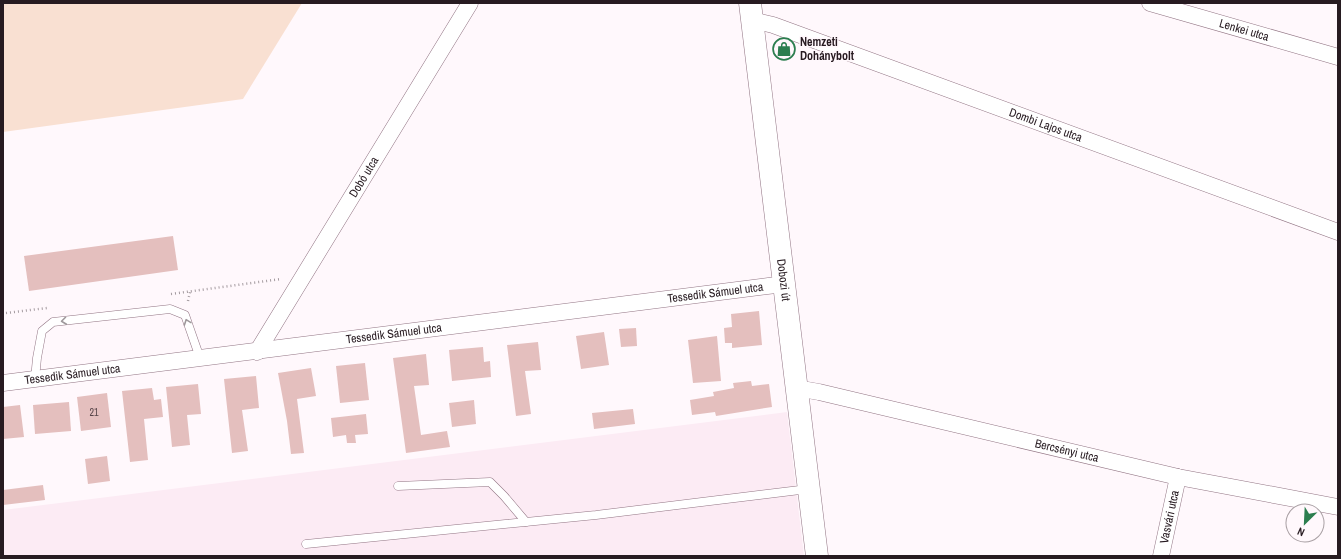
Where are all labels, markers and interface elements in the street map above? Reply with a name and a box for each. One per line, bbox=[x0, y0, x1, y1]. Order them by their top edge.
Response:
street label: Lenkei utca bbox=[1217, 15, 1271, 45]
place label: Nemzeti Dohánybolt bbox=[800, 34, 855, 64]
shop icon: Nemzeti Dohánybolt bbox=[771, 36, 797, 62]
street label: Dombi Lajos utca bbox=[1007, 104, 1085, 146]
street label: Dobó utca bbox=[345, 153, 383, 200]
street label: Dobozi út bbox=[773, 258, 794, 302]
street label: Tessedik Sámuel utca bbox=[666, 279, 765, 307]
one-way arrow bbox=[61, 316, 67, 325]
one-way arrow bbox=[184, 318, 192, 325]
street label: Tessedik Sámuel utca bbox=[345, 319, 443, 347]
street label: Tessedik Sámuel utca bbox=[24, 360, 122, 388]
house number: 21 bbox=[89, 406, 99, 419]
street label: Bercsényi utca bbox=[1033, 435, 1101, 466]
street label: Vasvári utca bbox=[1156, 488, 1183, 545]
north arrow bbox=[1285, 503, 1325, 543]
text: N bbox=[1295, 524, 1307, 540]

